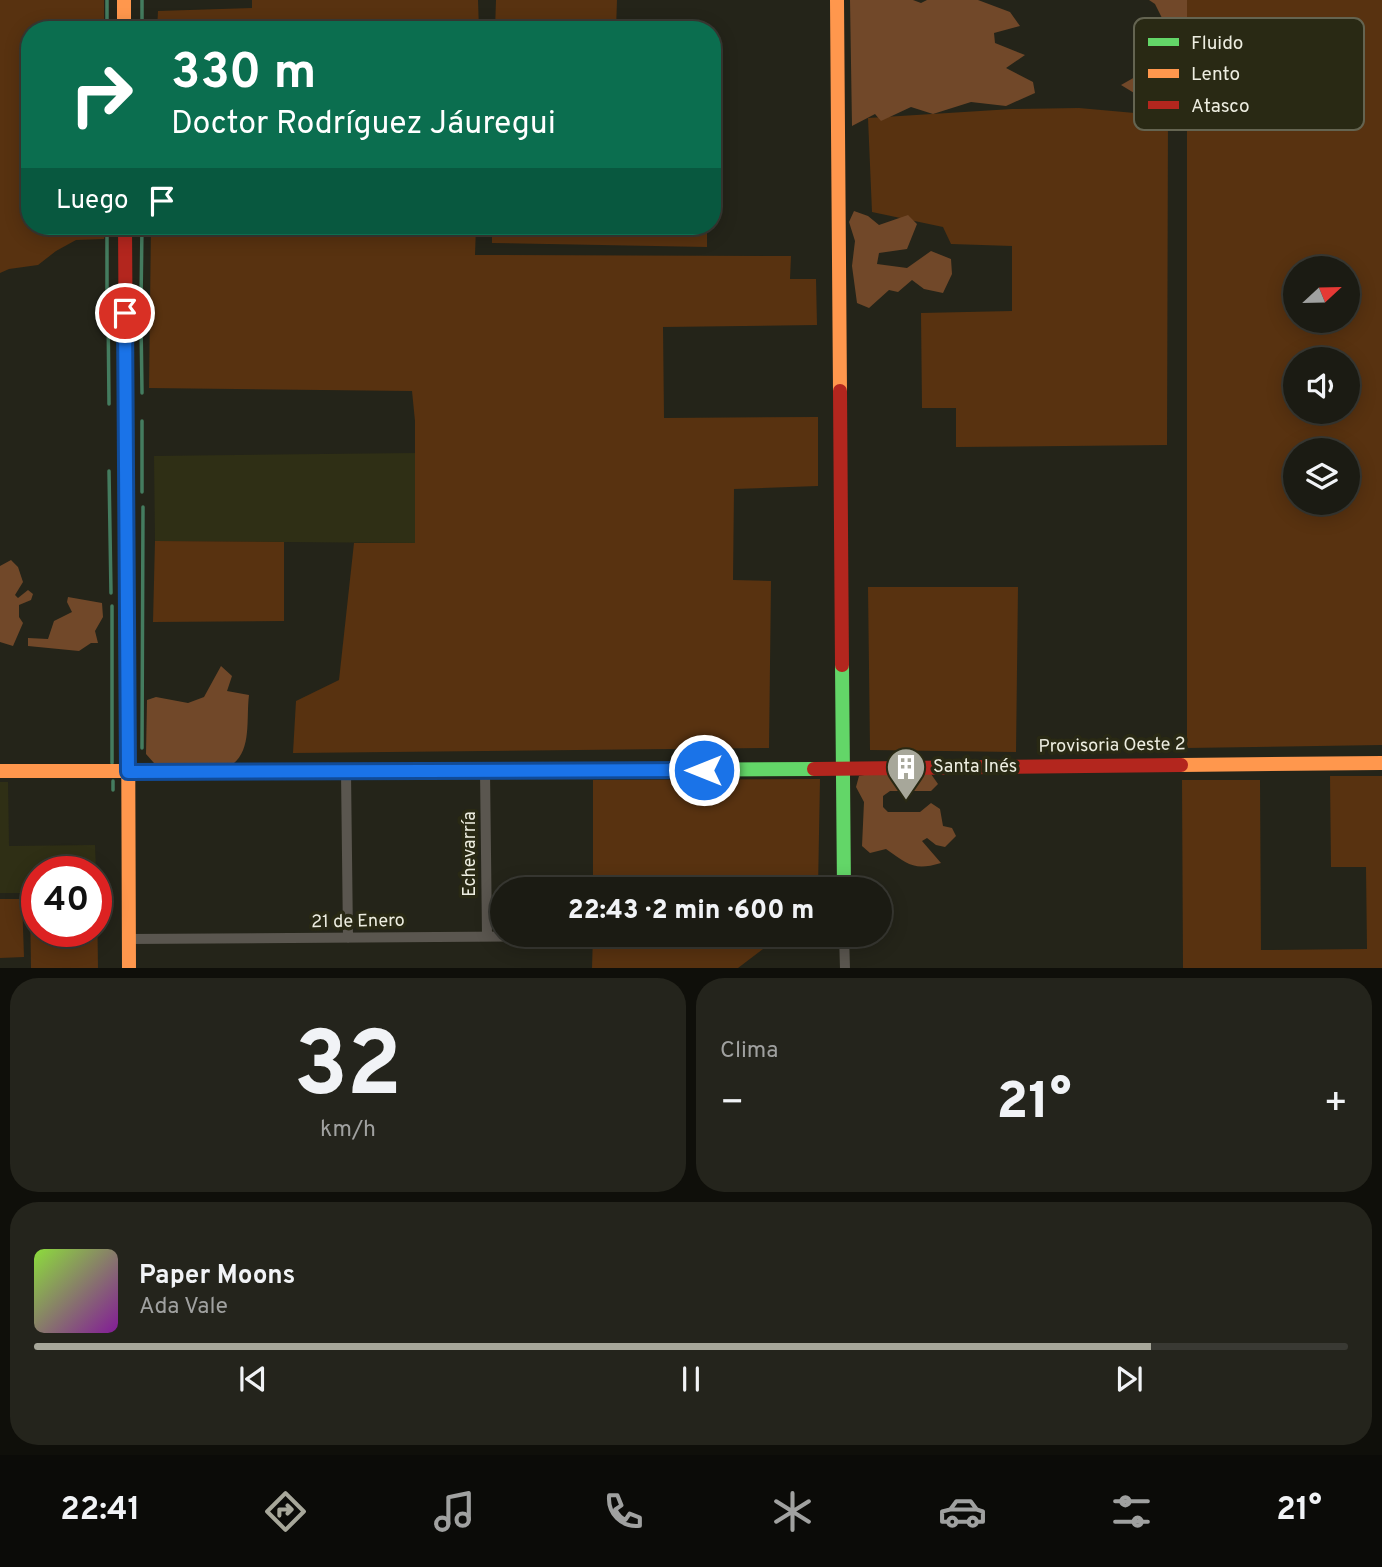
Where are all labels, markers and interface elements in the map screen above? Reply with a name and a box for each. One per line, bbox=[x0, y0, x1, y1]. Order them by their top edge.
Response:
legend bbox=[1134, 18, 1364, 130]
text: Fluido bbox=[1191, 32, 1243, 56]
text: 330 m bbox=[171, 44, 316, 106]
icon: right bbox=[56, 49, 147, 140]
text: Lento bbox=[1191, 63, 1240, 87]
text: Atasco bbox=[1191, 95, 1250, 119]
text: Doctor Rodríguez Jáuregui bbox=[171, 105, 556, 145]
icon: arrive bbox=[143, 182, 181, 220]
text: Luego bbox=[56, 185, 129, 218]
north arrow bbox=[1283, 256, 1360, 332]
map controls bbox=[1283, 256, 1360, 515]
pin bbox=[95, 283, 155, 343]
icon: arrive bbox=[106, 294, 144, 332]
button: sound bbox=[1283, 347, 1360, 424]
button: layers bbox=[1283, 438, 1360, 515]
position arrow bbox=[667, 733, 741, 807]
street label: Provisoria Oeste 2 bbox=[1038, 733, 1186, 759]
building icon: Santa Inés bbox=[885, 746, 927, 801]
place label: Santa Inés bbox=[933, 756, 1017, 779]
street label: Echevarría bbox=[459, 811, 482, 897]
speed limit sign: 40 bbox=[21, 856, 112, 947]
text: 22:43 · 2 min · 600 m bbox=[568, 895, 814, 928]
street label: 21 de Enero bbox=[311, 910, 405, 934]
text: 32 bbox=[294, 1013, 402, 1128]
text: Clima bbox=[720, 1037, 778, 1066]
text: 21° bbox=[997, 1071, 1071, 1137]
text: − bbox=[720, 1080, 745, 1129]
text: + bbox=[1323, 1080, 1348, 1129]
text: km/h bbox=[320, 1116, 376, 1145]
text: Paper Moons bbox=[139, 1260, 295, 1293]
text: Ada Vale bbox=[139, 1293, 228, 1322]
icon: previous bbox=[234, 1360, 272, 1398]
icon: pause bbox=[672, 1360, 710, 1398]
icon: next bbox=[1110, 1360, 1148, 1398]
icon: directions bbox=[261, 1487, 310, 1536]
icon: music bbox=[430, 1487, 479, 1536]
icon: phone bbox=[599, 1487, 648, 1536]
icon: climate bbox=[768, 1487, 817, 1536]
icon: car bbox=[938, 1487, 987, 1536]
icon: filters bbox=[1107, 1487, 1156, 1536]
text: 22:41 bbox=[60, 1491, 140, 1531]
text: 21° bbox=[1276, 1491, 1322, 1531]

